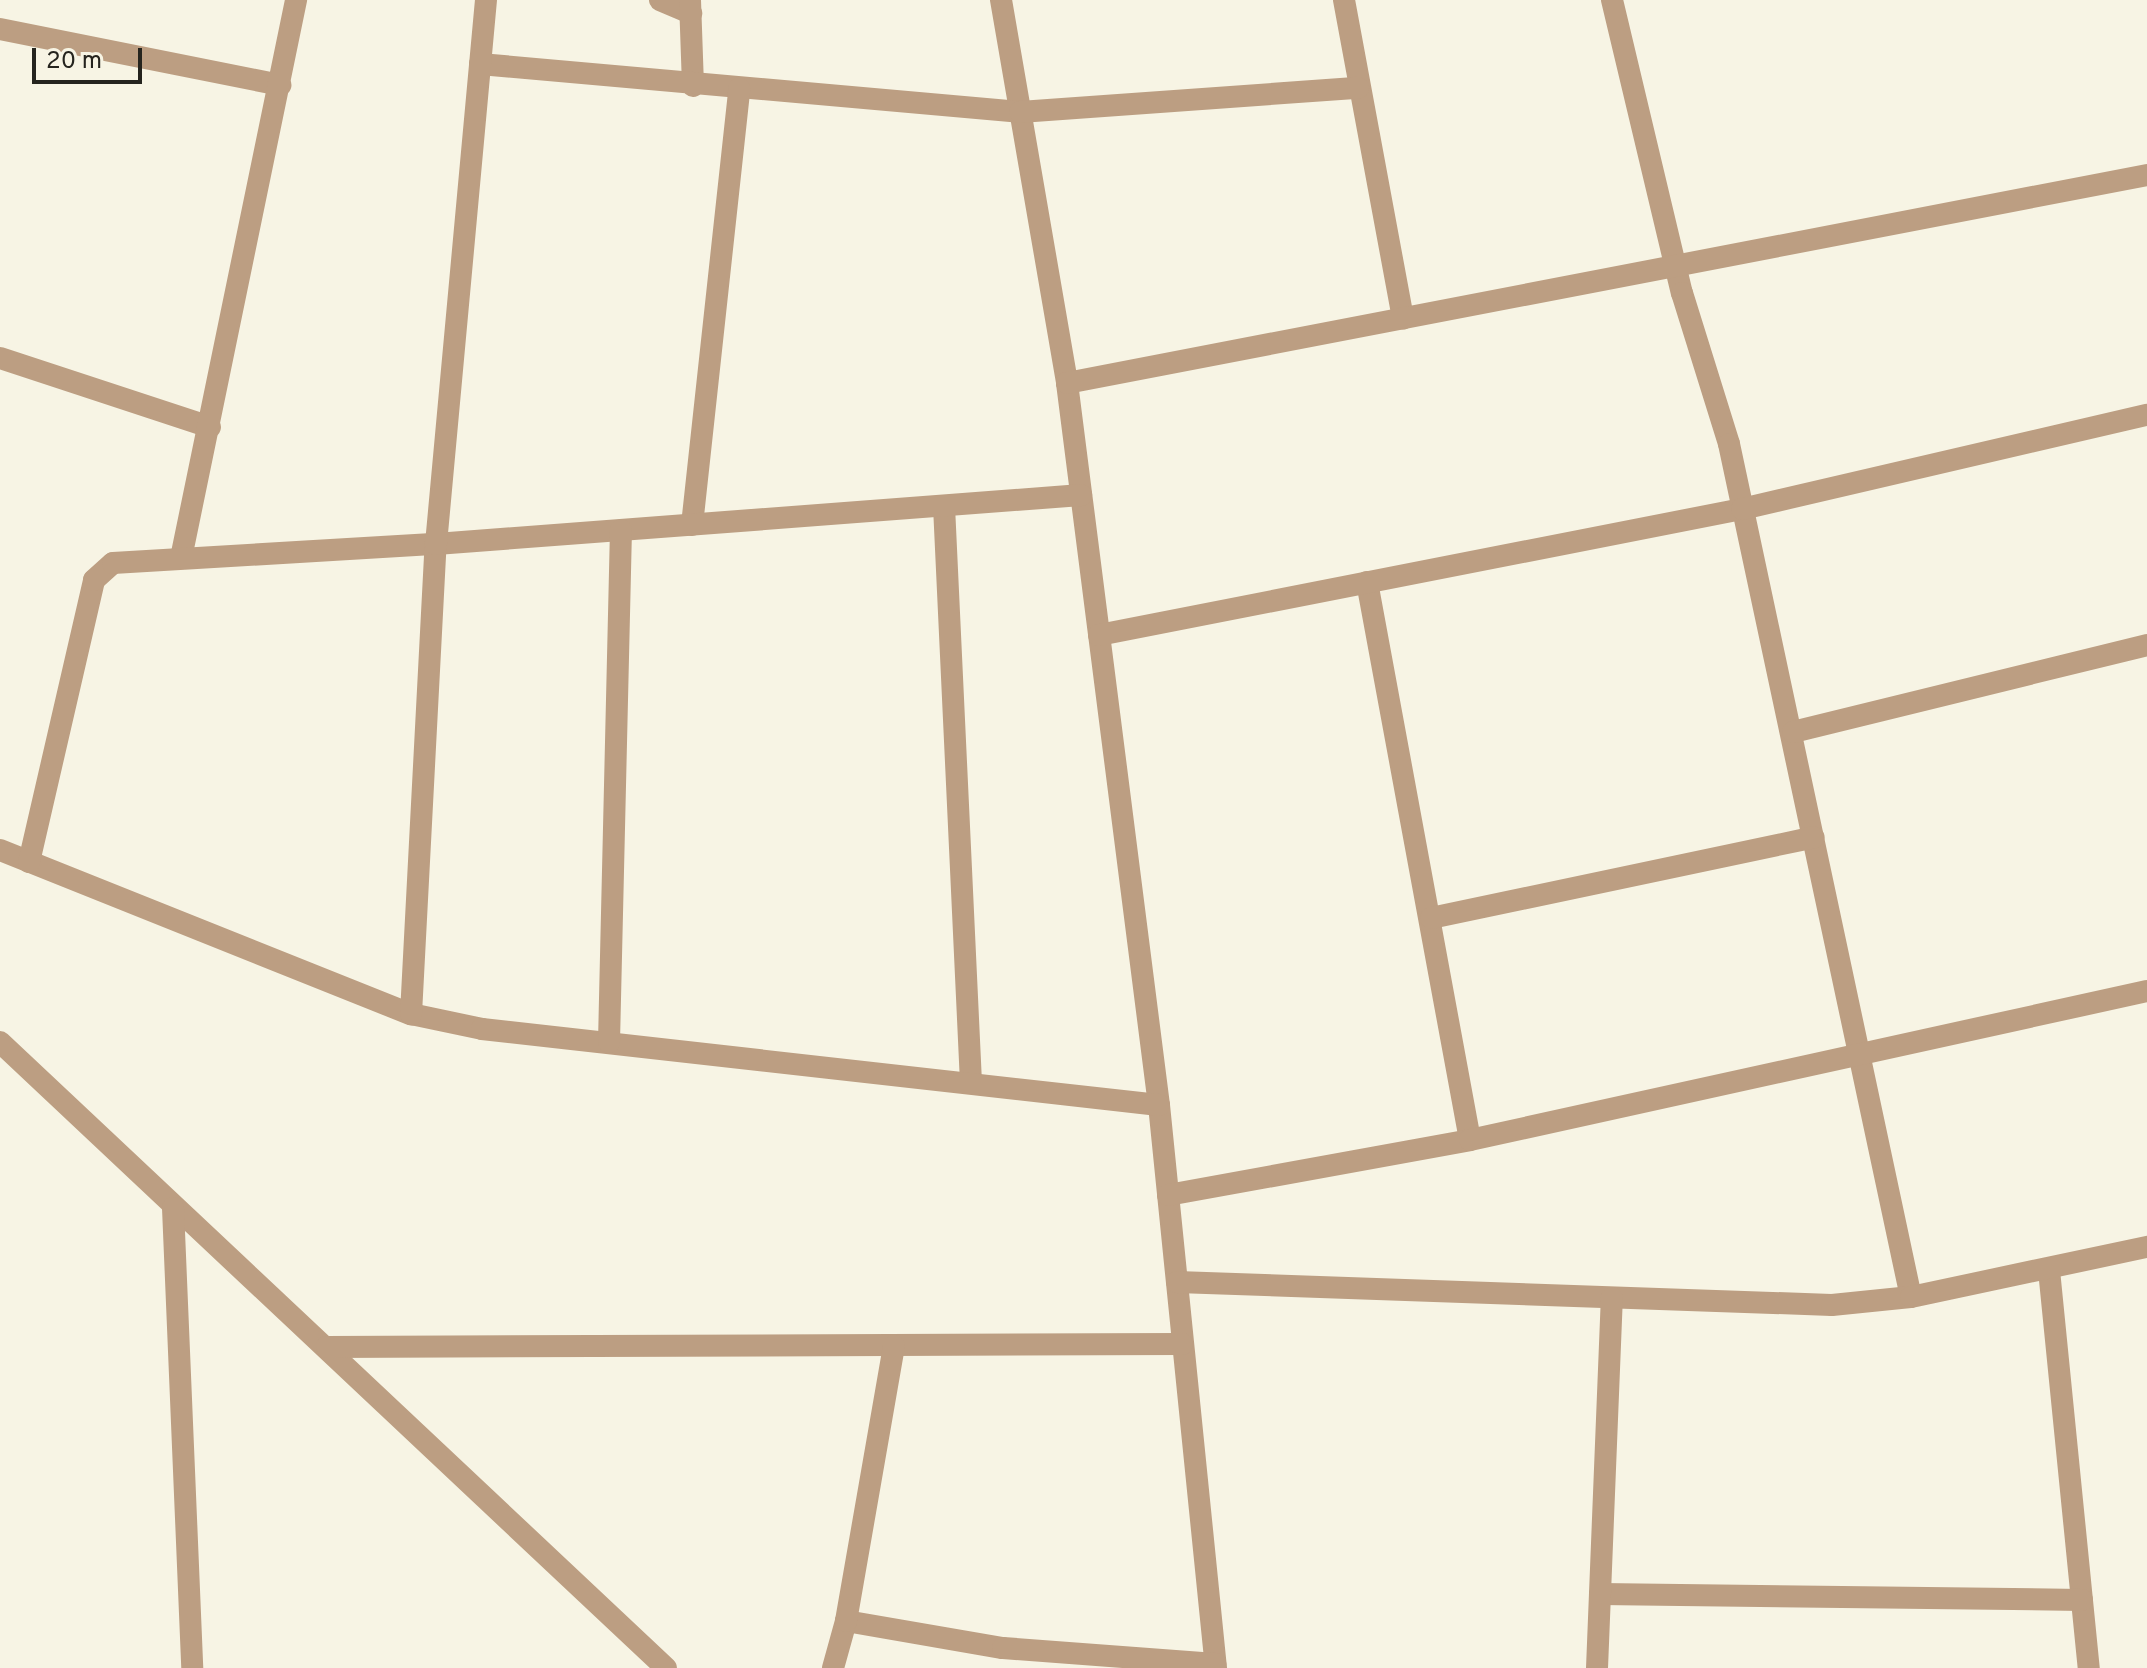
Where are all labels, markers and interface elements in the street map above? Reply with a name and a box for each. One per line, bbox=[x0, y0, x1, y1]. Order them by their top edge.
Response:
scale bar bbox=[36, 32, 146, 82]
text: 20 m bbox=[46, 47, 102, 77]

